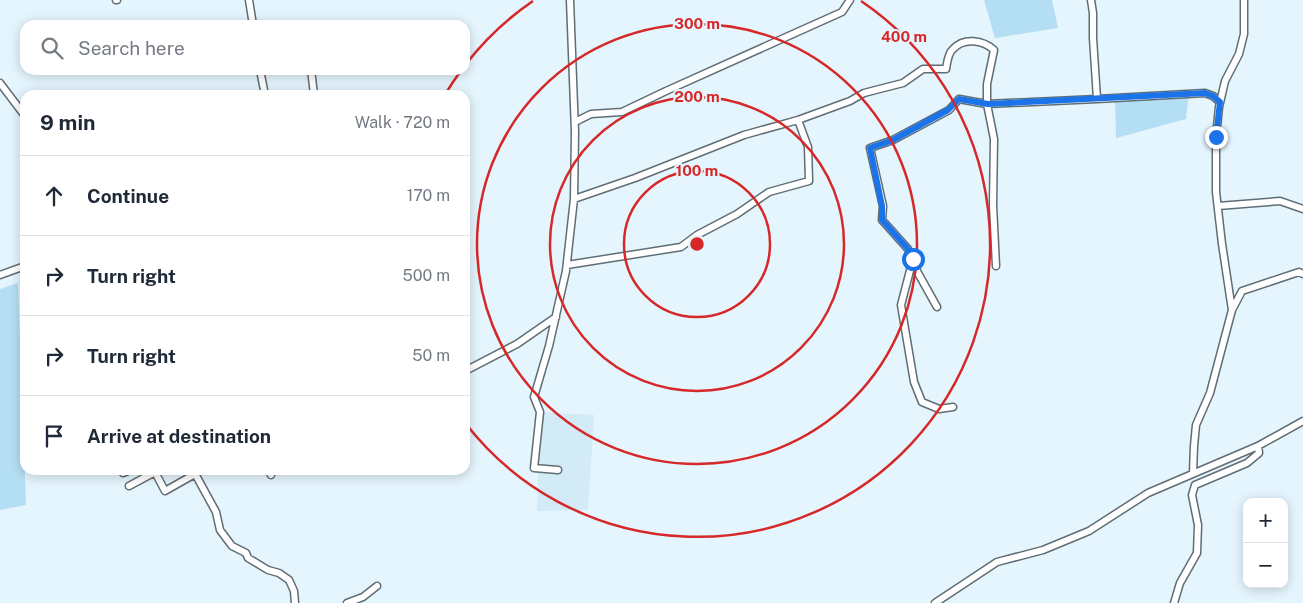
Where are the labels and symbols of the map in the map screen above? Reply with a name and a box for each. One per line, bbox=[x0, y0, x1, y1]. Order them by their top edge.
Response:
text: 300 m bbox=[674, 15, 720, 32]
text: 400 m bbox=[881, 28, 927, 45]
text: 200 m bbox=[674, 88, 720, 105]
route end bbox=[1205, 126, 1228, 149]
text: 100 m bbox=[676, 162, 718, 179]
centre of rings bbox=[688, 235, 706, 253]
route start bbox=[902, 248, 925, 271]

